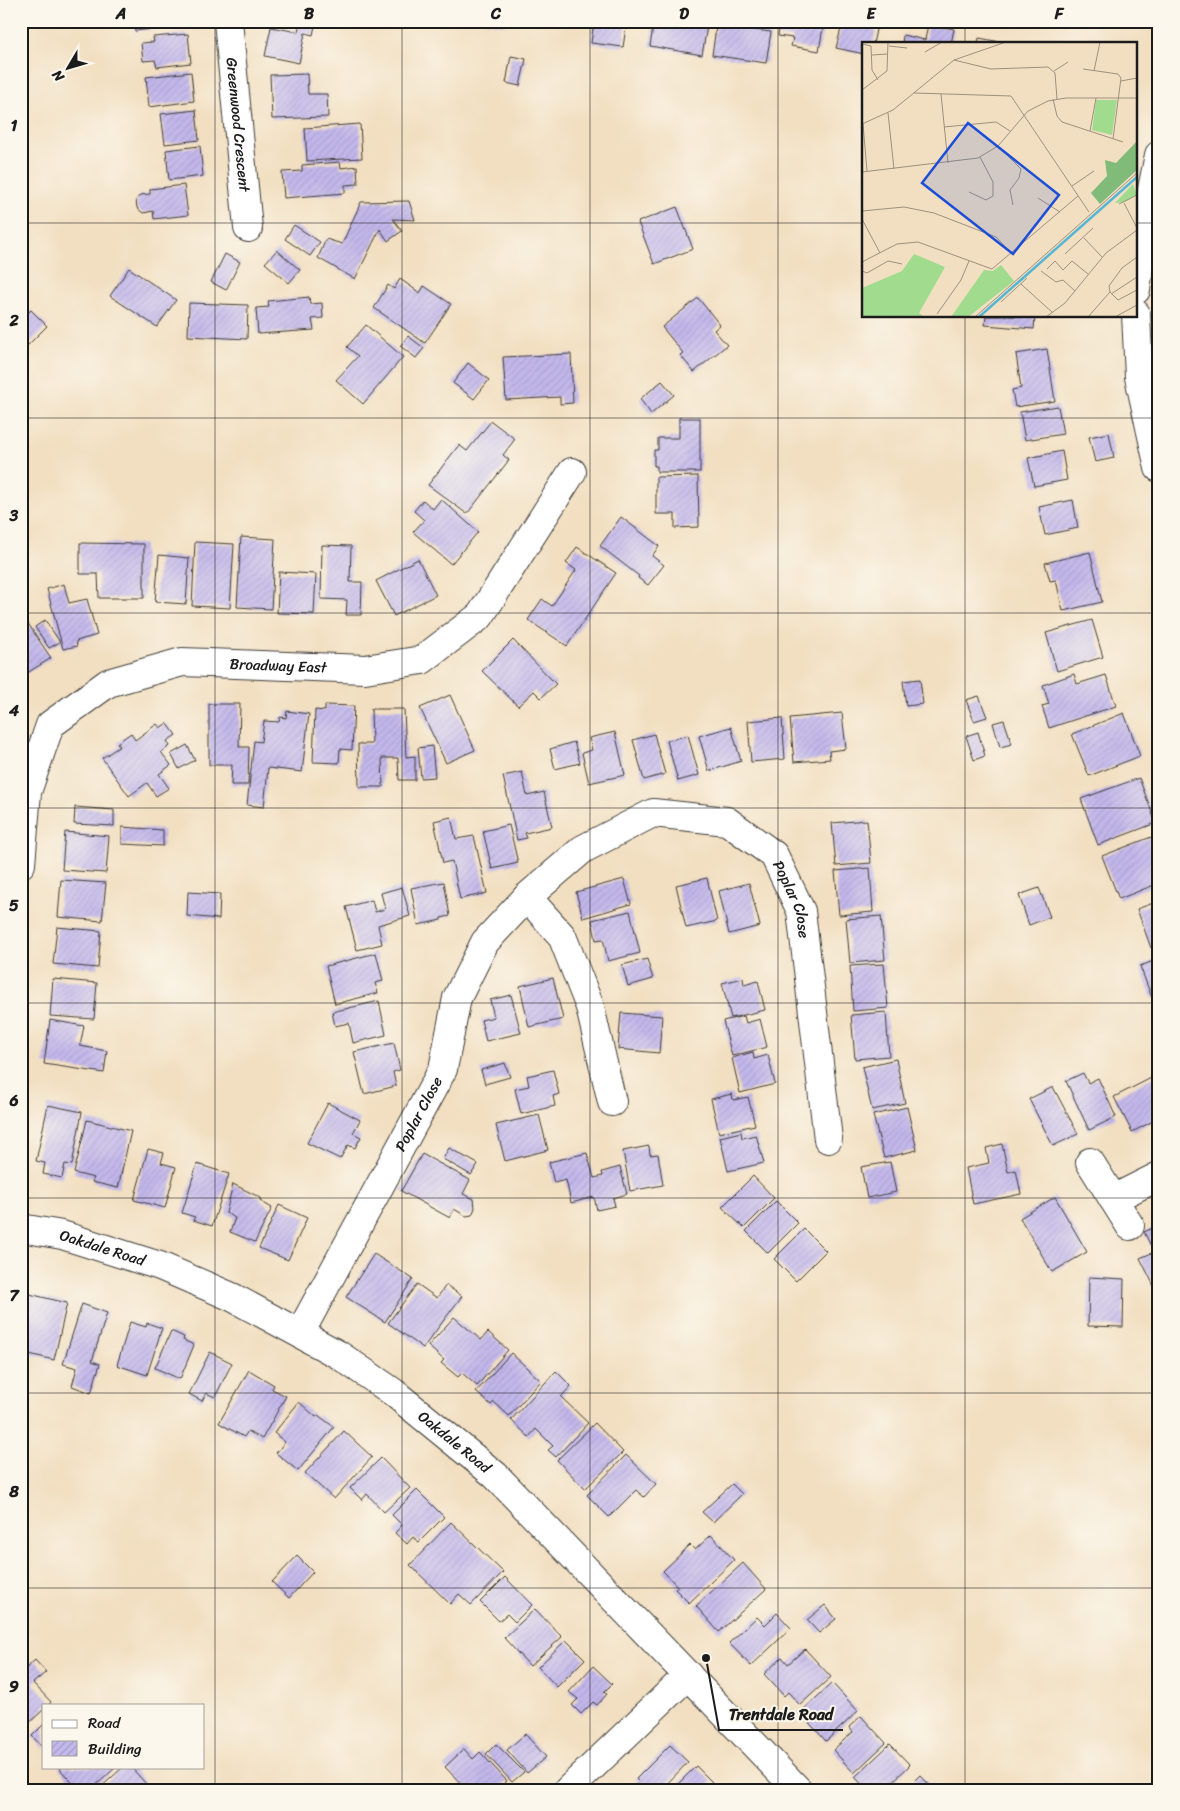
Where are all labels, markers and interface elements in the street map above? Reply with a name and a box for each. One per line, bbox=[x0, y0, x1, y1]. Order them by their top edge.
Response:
text: A bbox=[115, 0, 126, 28]
text: B bbox=[304, 0, 315, 28]
text: C bbox=[490, 0, 502, 28]
text: D bbox=[679, 0, 689, 28]
text: E bbox=[867, 0, 877, 28]
text: F bbox=[1054, 0, 1065, 28]
north arrow bbox=[42, 42, 92, 92]
inset map bbox=[862, 42, 1138, 318]
street label: Greenwood Crescent bbox=[219, 56, 258, 194]
text: N bbox=[45, 64, 72, 88]
text: 1 bbox=[11, 111, 18, 140]
text: 2 bbox=[8, 306, 19, 335]
text: 3 bbox=[9, 501, 19, 530]
street label: Broadway East bbox=[229, 651, 328, 681]
text: 4 bbox=[8, 696, 19, 725]
street label: Poplar Close bbox=[765, 856, 817, 940]
text: 5 bbox=[9, 891, 19, 920]
street label: Poplar Close bbox=[388, 1071, 450, 1156]
text: 6 bbox=[8, 1086, 19, 1115]
street label: Oakdale Road bbox=[56, 1222, 149, 1274]
text: 7 bbox=[9, 1281, 20, 1310]
street label: Oakdale Road bbox=[412, 1404, 498, 1481]
text: 8 bbox=[8, 1477, 19, 1506]
text: 9 bbox=[9, 1672, 19, 1701]
callout: Trentdale Road bbox=[719, 1699, 843, 1730]
text: Trentdale Road bbox=[729, 1700, 835, 1729]
legend bbox=[42, 1704, 205, 1768]
text: Road bbox=[88, 1710, 121, 1736]
text: Building bbox=[88, 1736, 142, 1762]

